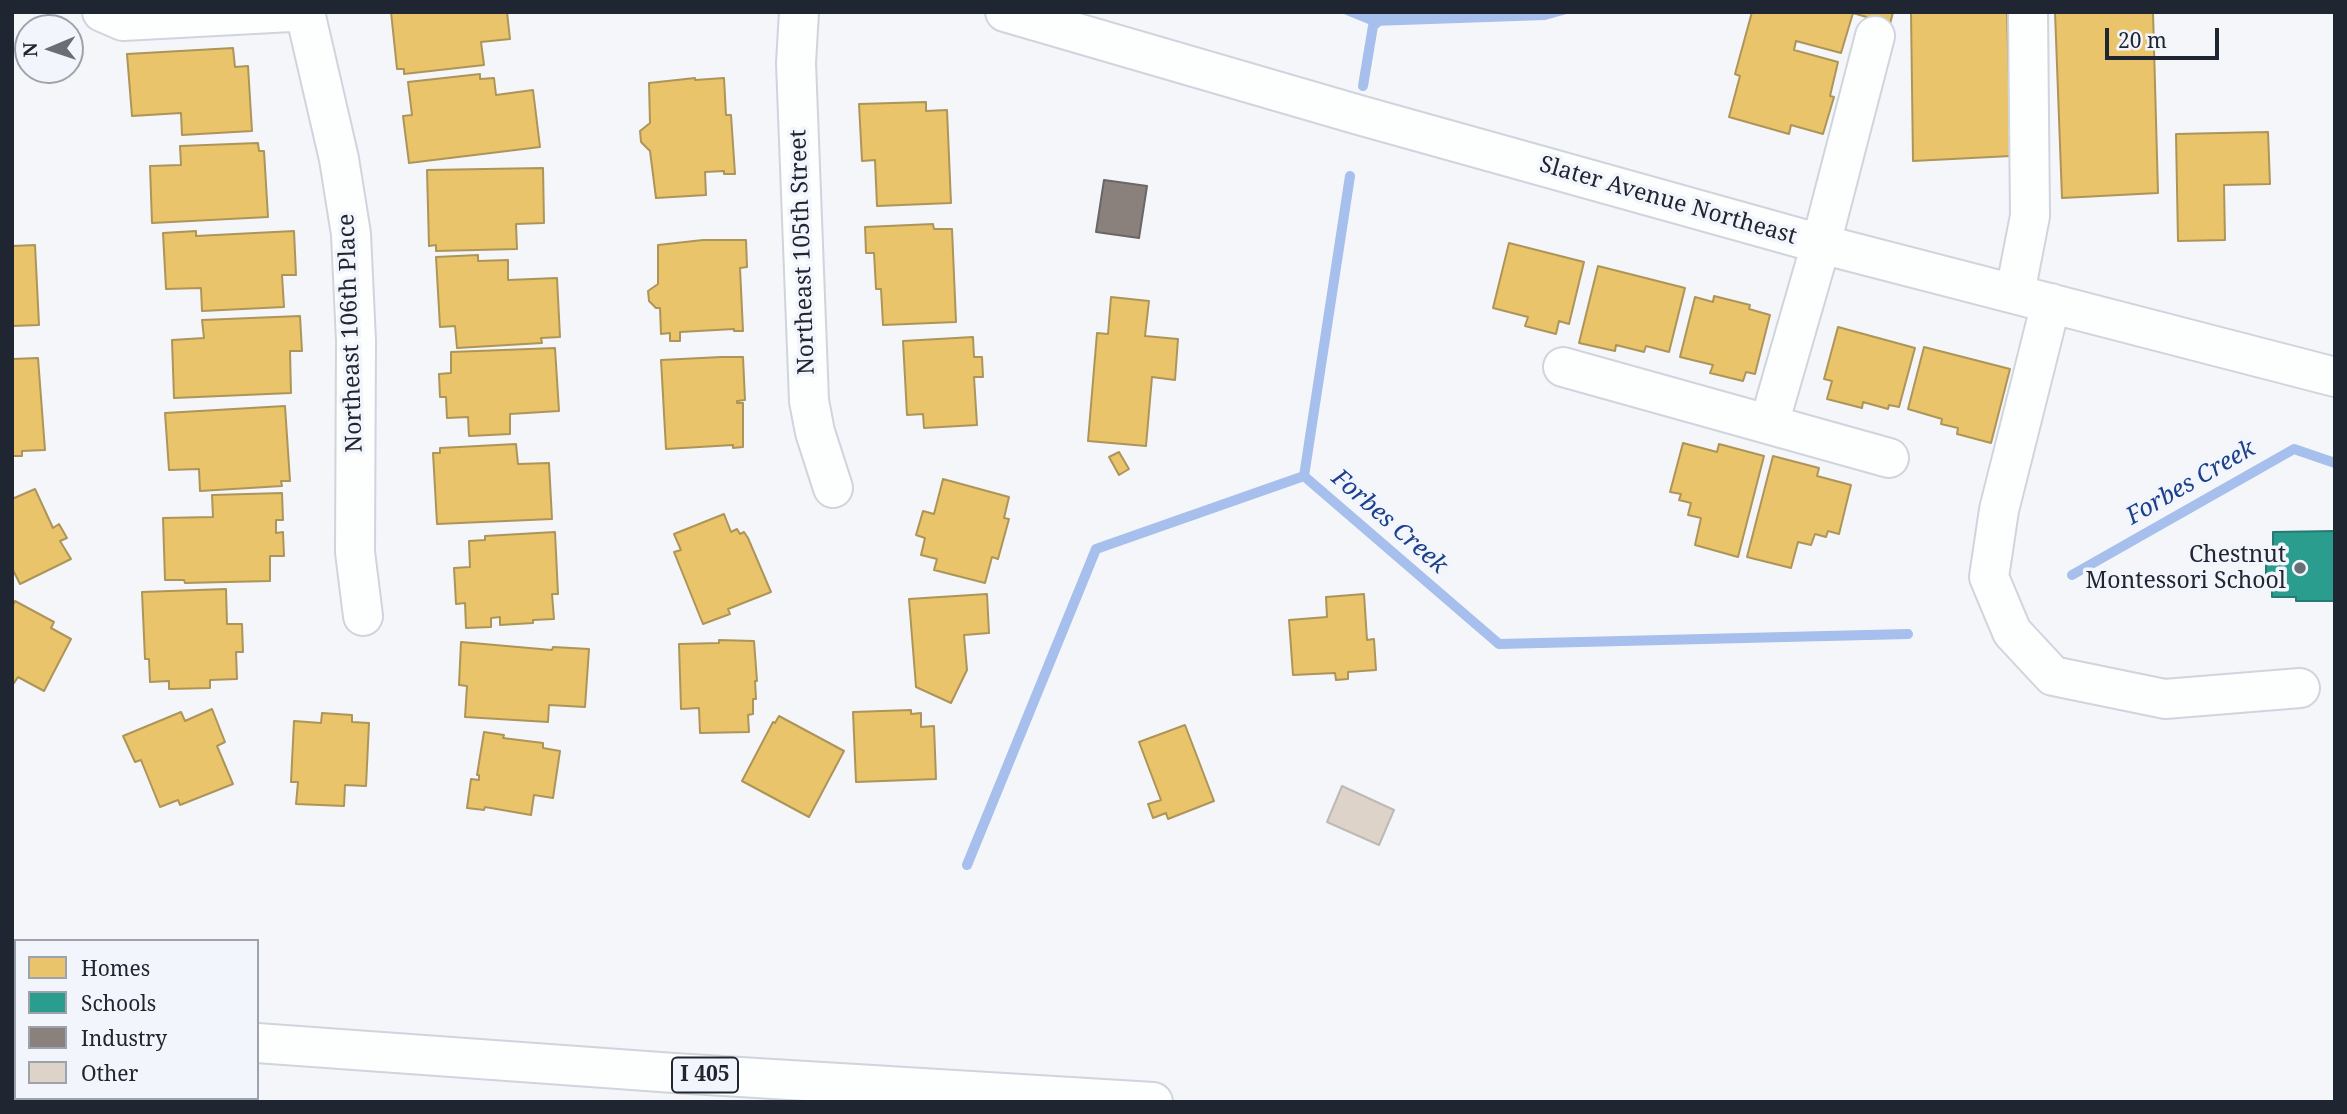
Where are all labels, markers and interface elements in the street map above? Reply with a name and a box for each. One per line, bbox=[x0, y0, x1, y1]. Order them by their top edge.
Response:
north arrow bbox=[14, 14, 84, 84]
scale bar bbox=[2109, 14, 2223, 58]
text: 20 m bbox=[2118, 26, 2167, 54]
text: N bbox=[17, 42, 43, 58]
street label: Northeast 105th Street bbox=[785, 129, 821, 375]
street label: Slater Avenue Northeast bbox=[1536, 151, 1800, 251]
street label: Northeast 106th Place bbox=[333, 213, 369, 453]
water label: Forbes Creek bbox=[2121, 435, 2261, 531]
water label: Forbes Creek bbox=[1325, 464, 1453, 580]
place label: Chestnut Montessori School bbox=[2086, 541, 2286, 595]
marker: Chestnut Montessori School bbox=[2292, 560, 2308, 576]
legend bbox=[14, 939, 259, 1100]
text: Homes bbox=[81, 954, 150, 982]
text: Schools bbox=[81, 989, 156, 1017]
text: Industry bbox=[81, 1024, 167, 1052]
road number: I 405 bbox=[672, 1058, 738, 1092]
text: Other bbox=[81, 1059, 138, 1087]

